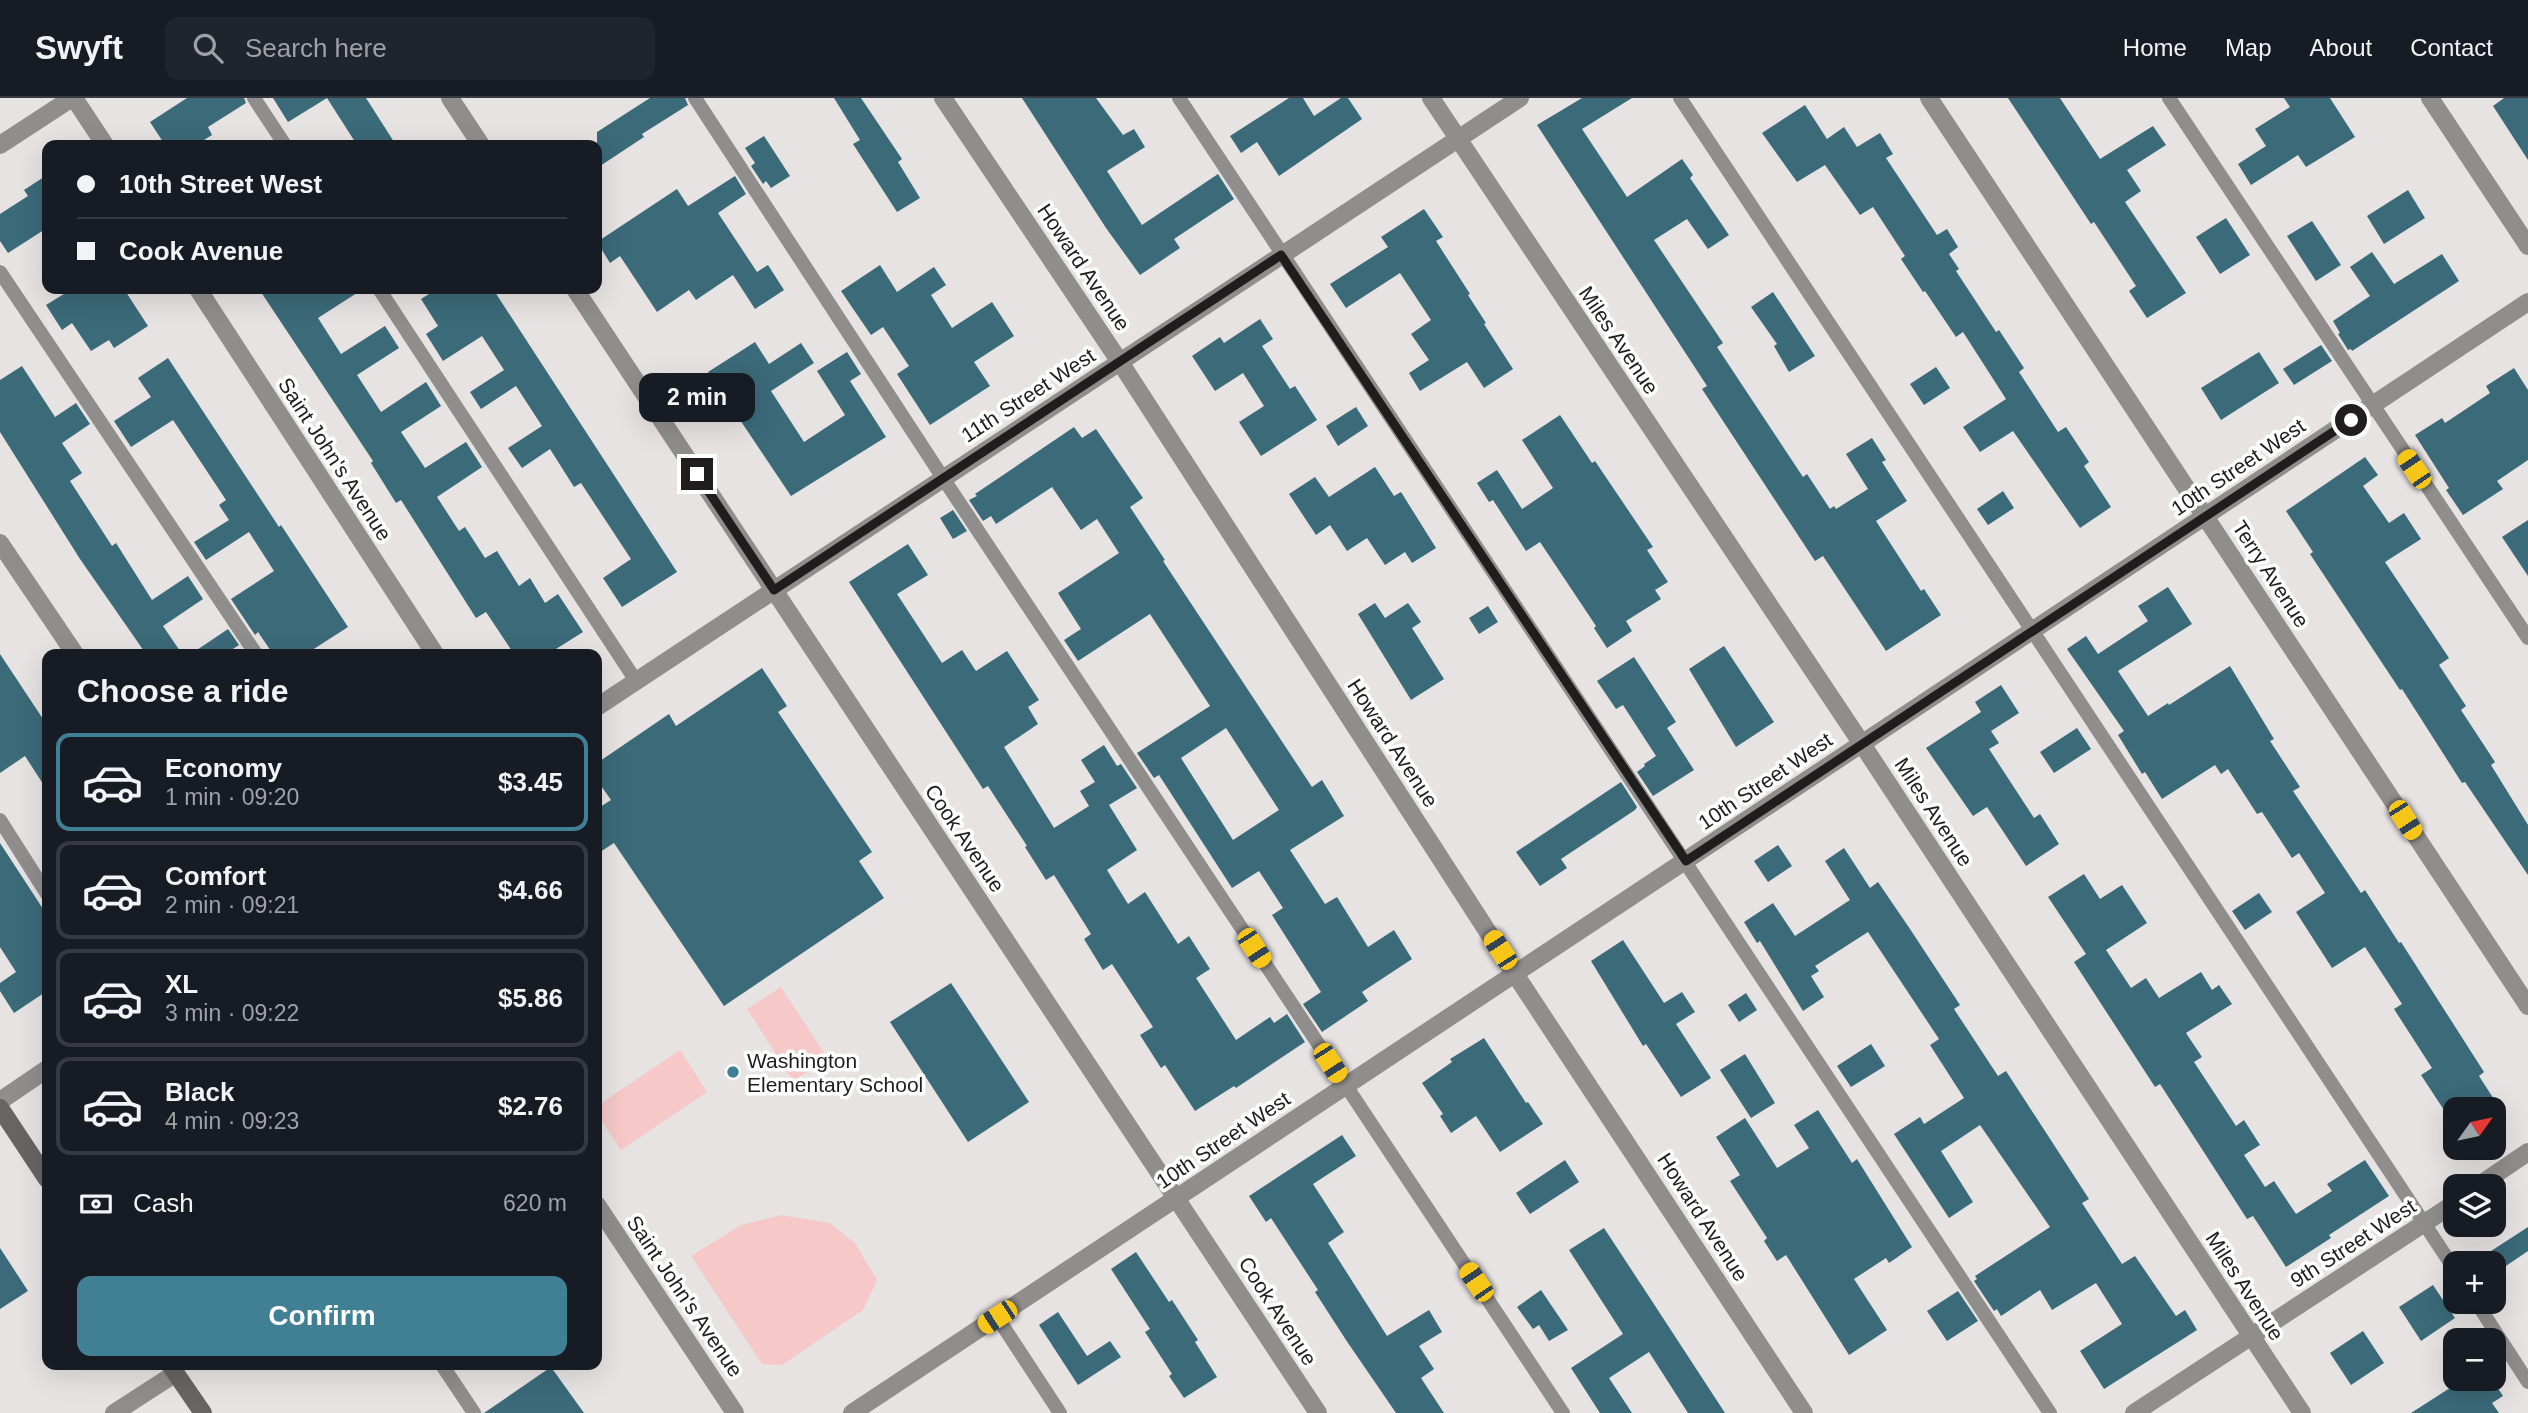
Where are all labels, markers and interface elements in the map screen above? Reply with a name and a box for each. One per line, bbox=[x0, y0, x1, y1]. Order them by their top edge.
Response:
search box bbox=[165, 17, 655, 80]
text: Swyft bbox=[35, 29, 123, 66]
icon: search bbox=[189, 29, 227, 67]
text: Search here bbox=[245, 33, 387, 63]
text: Home bbox=[2123, 34, 2187, 61]
text: Map bbox=[2225, 34, 2272, 61]
text: About bbox=[2310, 34, 2372, 61]
text: Contact bbox=[2410, 34, 2493, 61]
text: 10th Street West bbox=[119, 169, 322, 199]
street label: Howard Avenue bbox=[1033, 199, 1135, 335]
text: Cook Avenue bbox=[119, 236, 283, 266]
street label: Miles Avenue bbox=[1575, 282, 1663, 398]
street label: 11th Street West bbox=[957, 343, 1099, 447]
callout: 2 min bbox=[639, 372, 755, 422]
street label: Saint John's Avenue bbox=[274, 373, 396, 545]
text: 2 min bbox=[667, 384, 727, 410]
route start bbox=[2335, 404, 2367, 436]
street label: 10th Street West bbox=[2167, 414, 2309, 520]
car bbox=[2394, 446, 2435, 492]
route end bbox=[681, 458, 713, 490]
street label: Terry Avenue bbox=[2228, 516, 2314, 632]
text: Choose a ride bbox=[77, 673, 289, 709]
street label: Howard Avenue bbox=[1343, 675, 1443, 811]
street label: 10th Street West bbox=[1694, 728, 1836, 834]
icon: car bbox=[81, 751, 144, 814]
text: Economy bbox=[165, 753, 282, 783]
street label: Miles Avenue bbox=[1890, 754, 1978, 870]
text: $3.45 bbox=[498, 767, 563, 797]
street label: Cook Avenue bbox=[921, 780, 1009, 896]
text: 1 min · 09:20 bbox=[165, 784, 299, 810]
car bbox=[2385, 797, 2426, 843]
icon: car bbox=[81, 859, 144, 922]
text: Comfort bbox=[165, 861, 266, 891]
text: $4.66 bbox=[498, 875, 563, 905]
text: 2 min · 09:21 bbox=[165, 892, 299, 918]
car bbox=[1234, 925, 1275, 971]
car bbox=[1480, 927, 1521, 973]
icon: car bbox=[81, 967, 144, 1030]
text: XL bbox=[165, 969, 198, 999]
text: $5.86 bbox=[498, 983, 563, 1013]
text: 3 min · 09:22 bbox=[165, 1000, 299, 1026]
car bbox=[1310, 1040, 1351, 1086]
place label: Washington Elementary School bbox=[747, 1049, 923, 1096]
marker: Washington Elementary School bbox=[725, 1064, 741, 1080]
icon: car bbox=[81, 1075, 144, 1138]
text: Black bbox=[165, 1077, 234, 1107]
street label: 10th Street West bbox=[1152, 1087, 1294, 1193]
text: $2.76 bbox=[498, 1091, 563, 1121]
north arrow bbox=[2443, 1097, 2506, 1160]
map controls bbox=[2443, 1097, 2506, 1391]
text: 4 min · 09:23 bbox=[165, 1108, 299, 1134]
street label: Howard Avenue bbox=[1653, 1149, 1753, 1285]
button: layers bbox=[2443, 1174, 2506, 1237]
icon: cash bbox=[77, 1185, 115, 1223]
text: Cash bbox=[133, 1188, 194, 1218]
text: 620 m bbox=[503, 1190, 567, 1216]
street label: 9th Street West bbox=[2286, 1194, 2420, 1292]
street label: Saint John's Avenue bbox=[623, 1211, 747, 1381]
street label: Miles Avenue bbox=[2201, 1228, 2289, 1344]
button: + bbox=[2443, 1251, 2506, 1314]
street label: Cook Avenue bbox=[1234, 1253, 1322, 1369]
car bbox=[1456, 1259, 1497, 1305]
button: Confirm bbox=[77, 1276, 567, 1356]
car bbox=[974, 1297, 1021, 1337]
button: − bbox=[2443, 1328, 2506, 1391]

